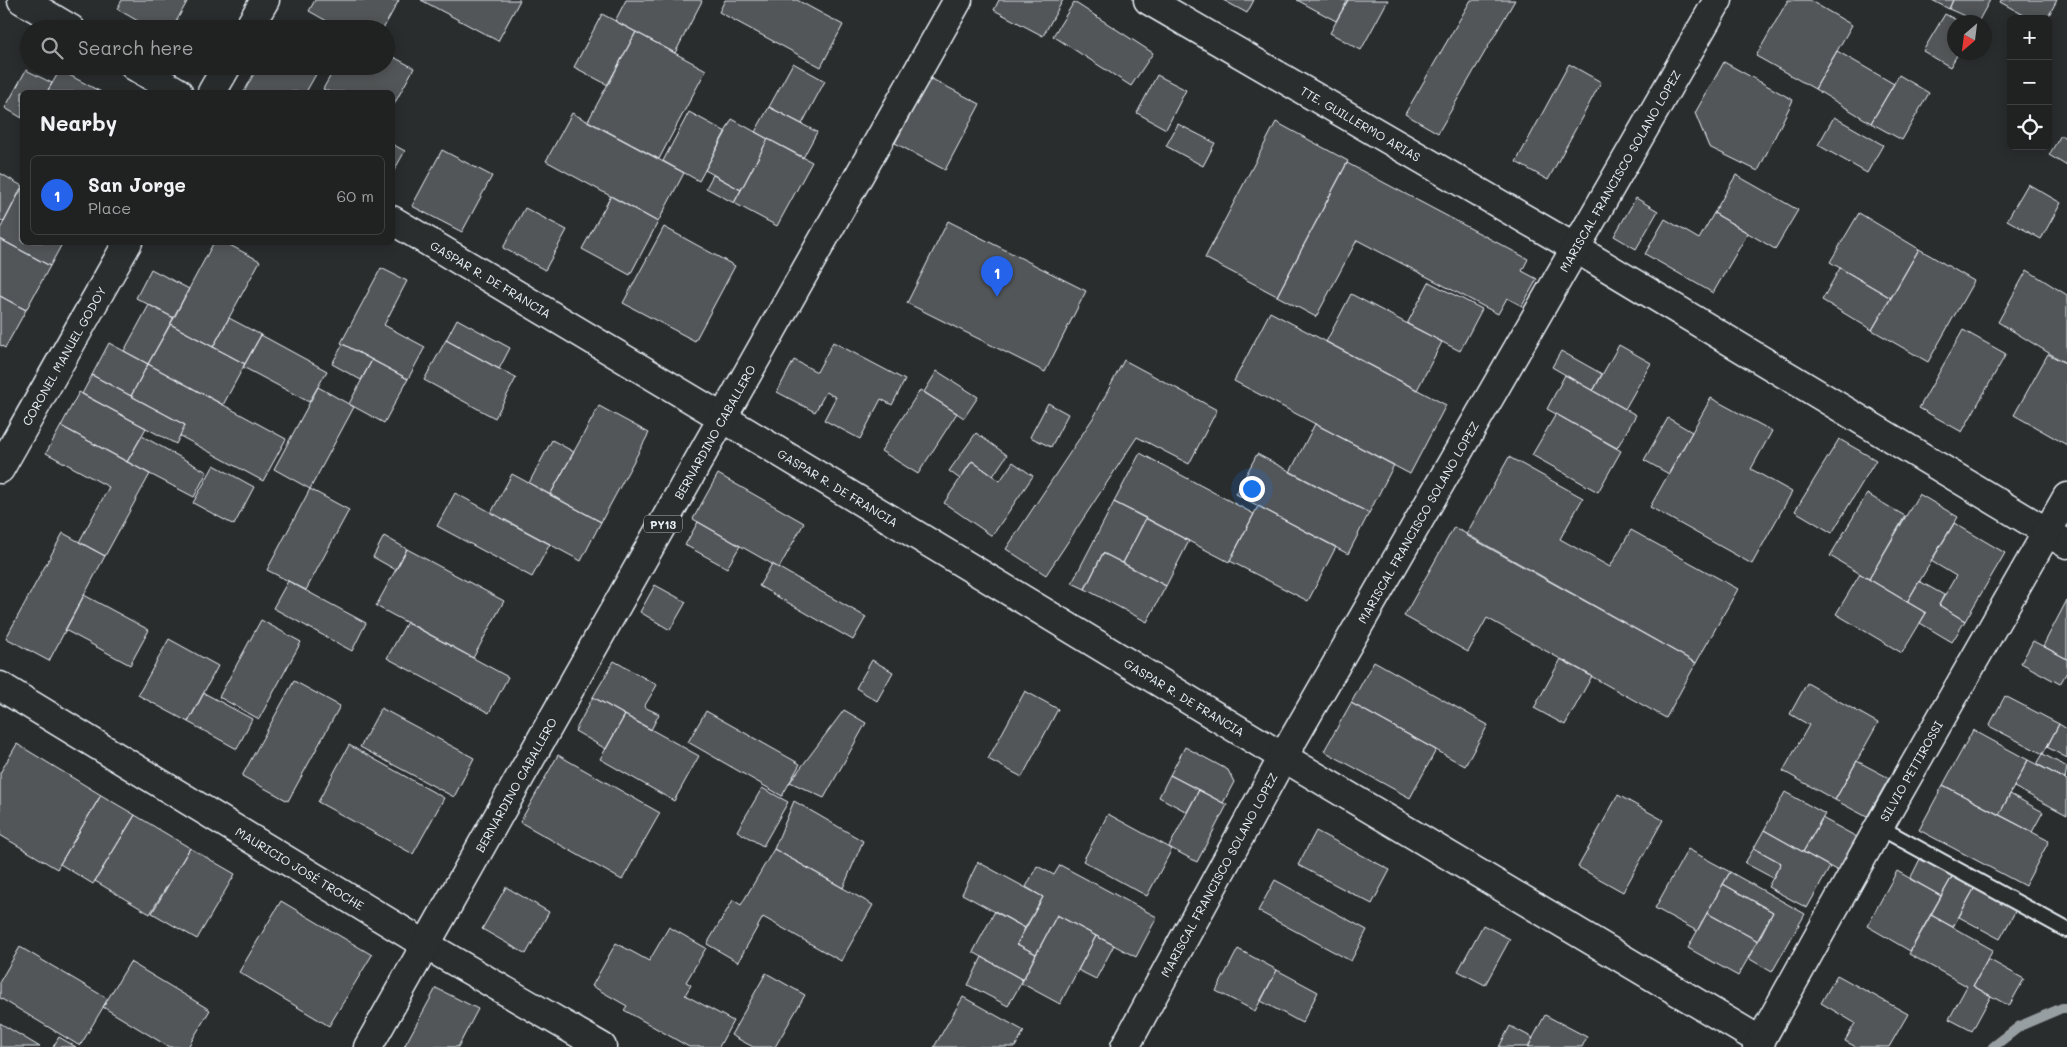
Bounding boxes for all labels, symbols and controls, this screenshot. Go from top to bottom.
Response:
north arrow [1947,15,1992,60]
map controls [2007,15,2052,150]
button: + [2007,15,2052,60]
search box [20,20,395,75]
icon: search [38,34,66,62]
text: Search here [78,35,194,60]
button: − [2007,60,2052,105]
street label: MARISCAL FRANCISCO SOLANO LOPEZ [1555,67,1684,275]
street label: TTE. GUILLERMO ARIAS [1298,82,1424,165]
button: locate [2007,105,2052,150]
text: Nearby [40,109,117,136]
text: San Jorge [88,172,186,197]
text: 1 [53,185,61,206]
text: 60 m [337,185,374,206]
text: Place [88,197,131,218]
street label: GASPAR R. DE FRANCIA [427,237,554,321]
pin: 1 [981,256,1013,297]
street label: CORONEL MANUEL GODOY [18,283,109,428]
street label: BERNARDINO CABALLERO [670,362,759,502]
street label: MARISCAL FRANCISCO SOLANO LOPEZ [1354,419,1482,626]
street label: GASPAR R. DE FRANCIA [775,445,901,530]
your location [1239,476,1265,502]
road number: PY13 [644,516,682,532]
street label: GASPAR R. DE FRANCIA [1121,655,1248,740]
street label: BERNARDINO CABALLERO [471,715,560,855]
street label: SILVIO PETTIROSSI [1876,718,1946,824]
street label: MARISCAL FRANCISCO SOLANO LOPEZ [1157,770,1281,980]
street label: MAURICIO JOSÉ TROCHE [233,823,367,914]

